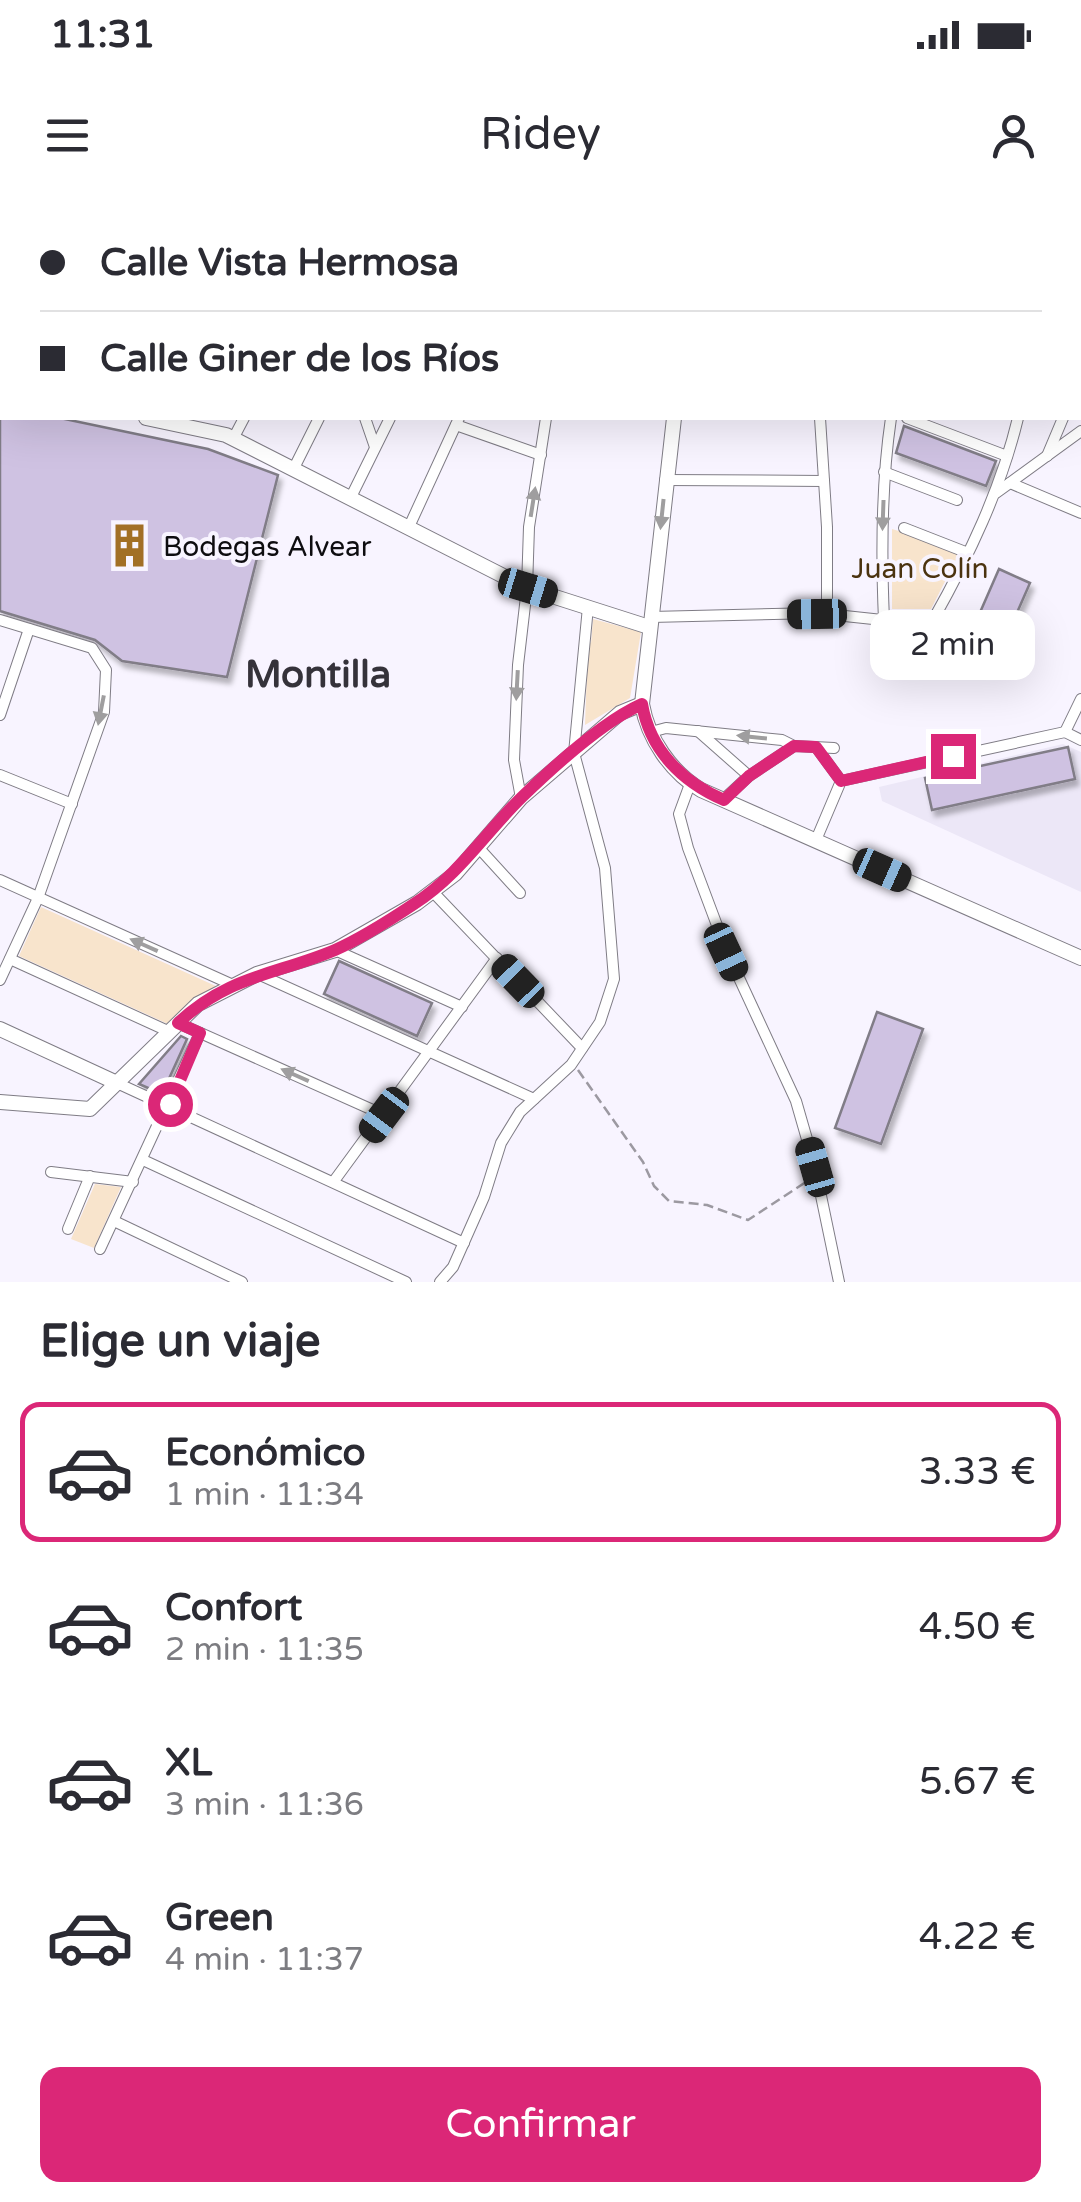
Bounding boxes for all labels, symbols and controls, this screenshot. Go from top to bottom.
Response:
text: 11:31 [50,12,155,58]
icon: menu [40,108,95,163]
text: Ridey [480,108,601,162]
icon: person [986,108,1041,163]
text: Calle Vista Hermosa [100,240,459,286]
text: Calle Giner de los Ríos [100,336,499,382]
one-way arrow [526,486,542,518]
one-way arrow [654,499,670,531]
one-way arrow [874,499,890,531]
building icon: Bodegas Alvear [106,522,154,570]
place label: Bodegas Alvear [163,530,372,564]
park label: Juan Colín [851,552,989,586]
car [495,565,561,611]
car [787,598,847,630]
callout: 2 min [870,611,1036,681]
text: 2 min [910,626,995,664]
district label: Montilla [245,652,391,698]
one-way arrow [509,669,525,701]
one-way arrow [93,695,109,726]
one-way arrow [735,728,767,744]
route end [931,734,976,779]
car [848,844,916,896]
car [700,918,752,986]
one-way arrow [129,937,159,953]
car [486,949,550,1013]
one-way arrow [280,1067,310,1083]
route start [148,1082,193,1127]
car [354,1082,414,1148]
car [792,1134,838,1200]
text: Elige un viaje [40,1315,320,1369]
icon: car [45,1427,135,1517]
text: Económico [165,1430,366,1476]
text: 3.33 € [919,1449,1036,1495]
text: 1 min · 11:34 [165,1476,364,1514]
icon: car [45,1582,135,1672]
text: Confort [165,1585,302,1631]
text: 4.50 € [919,1604,1036,1650]
text: 2 min · 11:35 [165,1631,364,1669]
icon: car [45,1737,135,1827]
text: XL [165,1740,212,1786]
text: 5.67 € [919,1759,1036,1805]
text: 3 min · 11:36 [165,1786,364,1824]
icon: car [45,1892,135,1982]
text: Green [165,1895,274,1941]
text: 4.22 € [919,1914,1036,1960]
text: 4 min · 11:37 [165,1941,364,1979]
button: Confirmar [40,2067,1041,2182]

